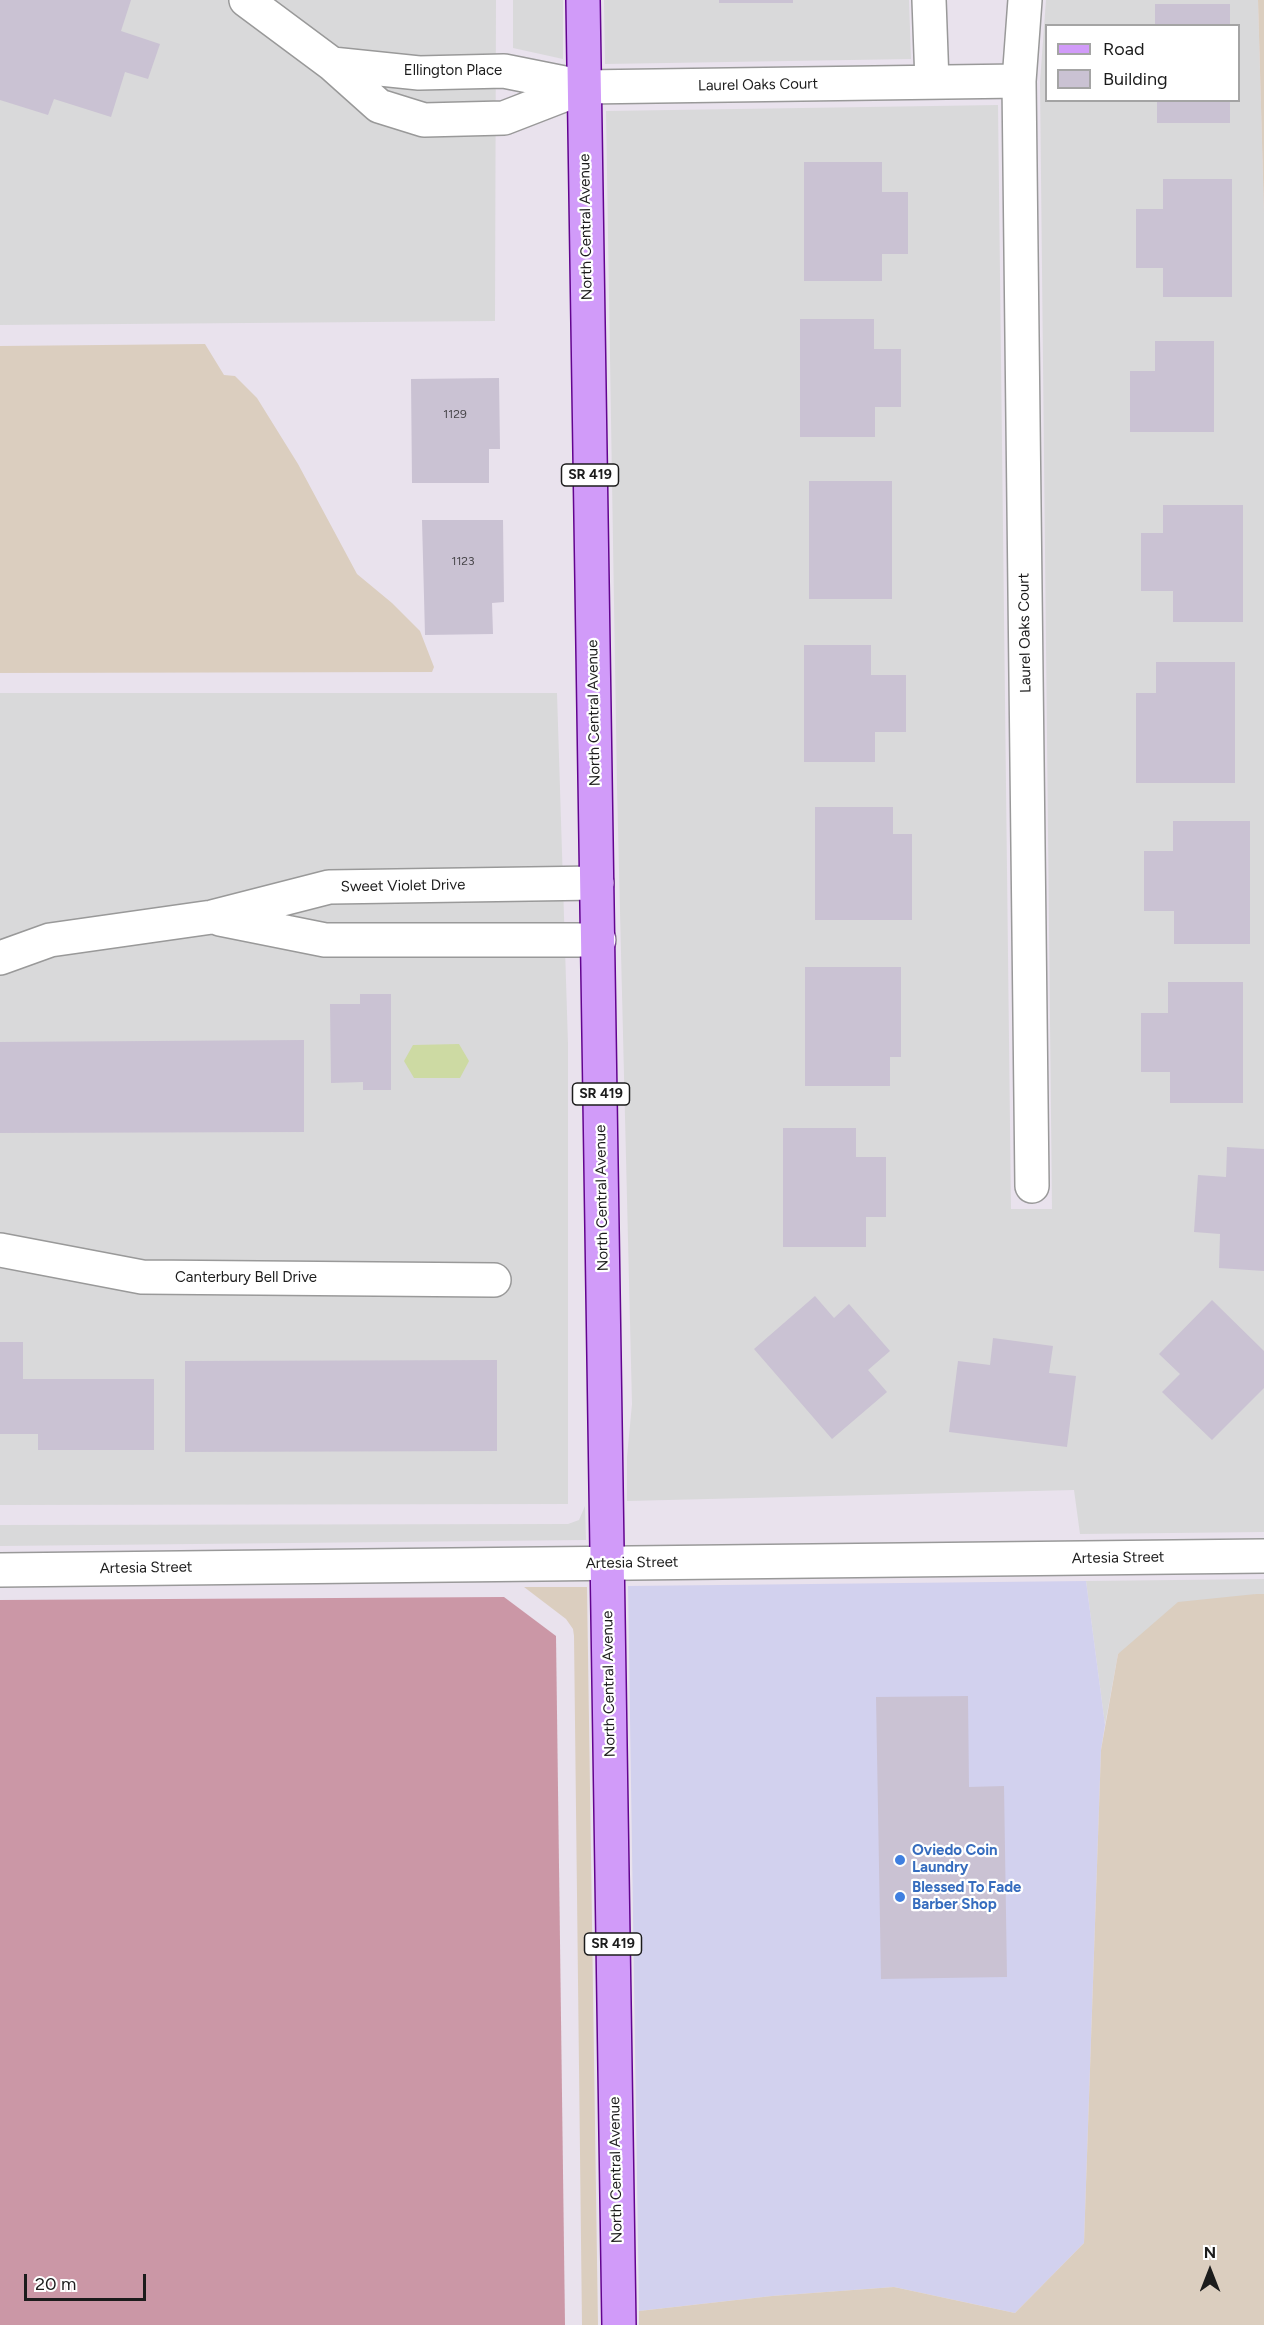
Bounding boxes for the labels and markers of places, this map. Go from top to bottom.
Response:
place label: Oviedo Coin Laundry [912,1842,998,1877]
marker: Oviedo Coin Laundry [893,1853,907,1867]
place label: Blessed To Fade Barber Shop [912,1879,1021,1914]
marker: Blessed To Fade Barber Shop [893,1890,907,1904]

